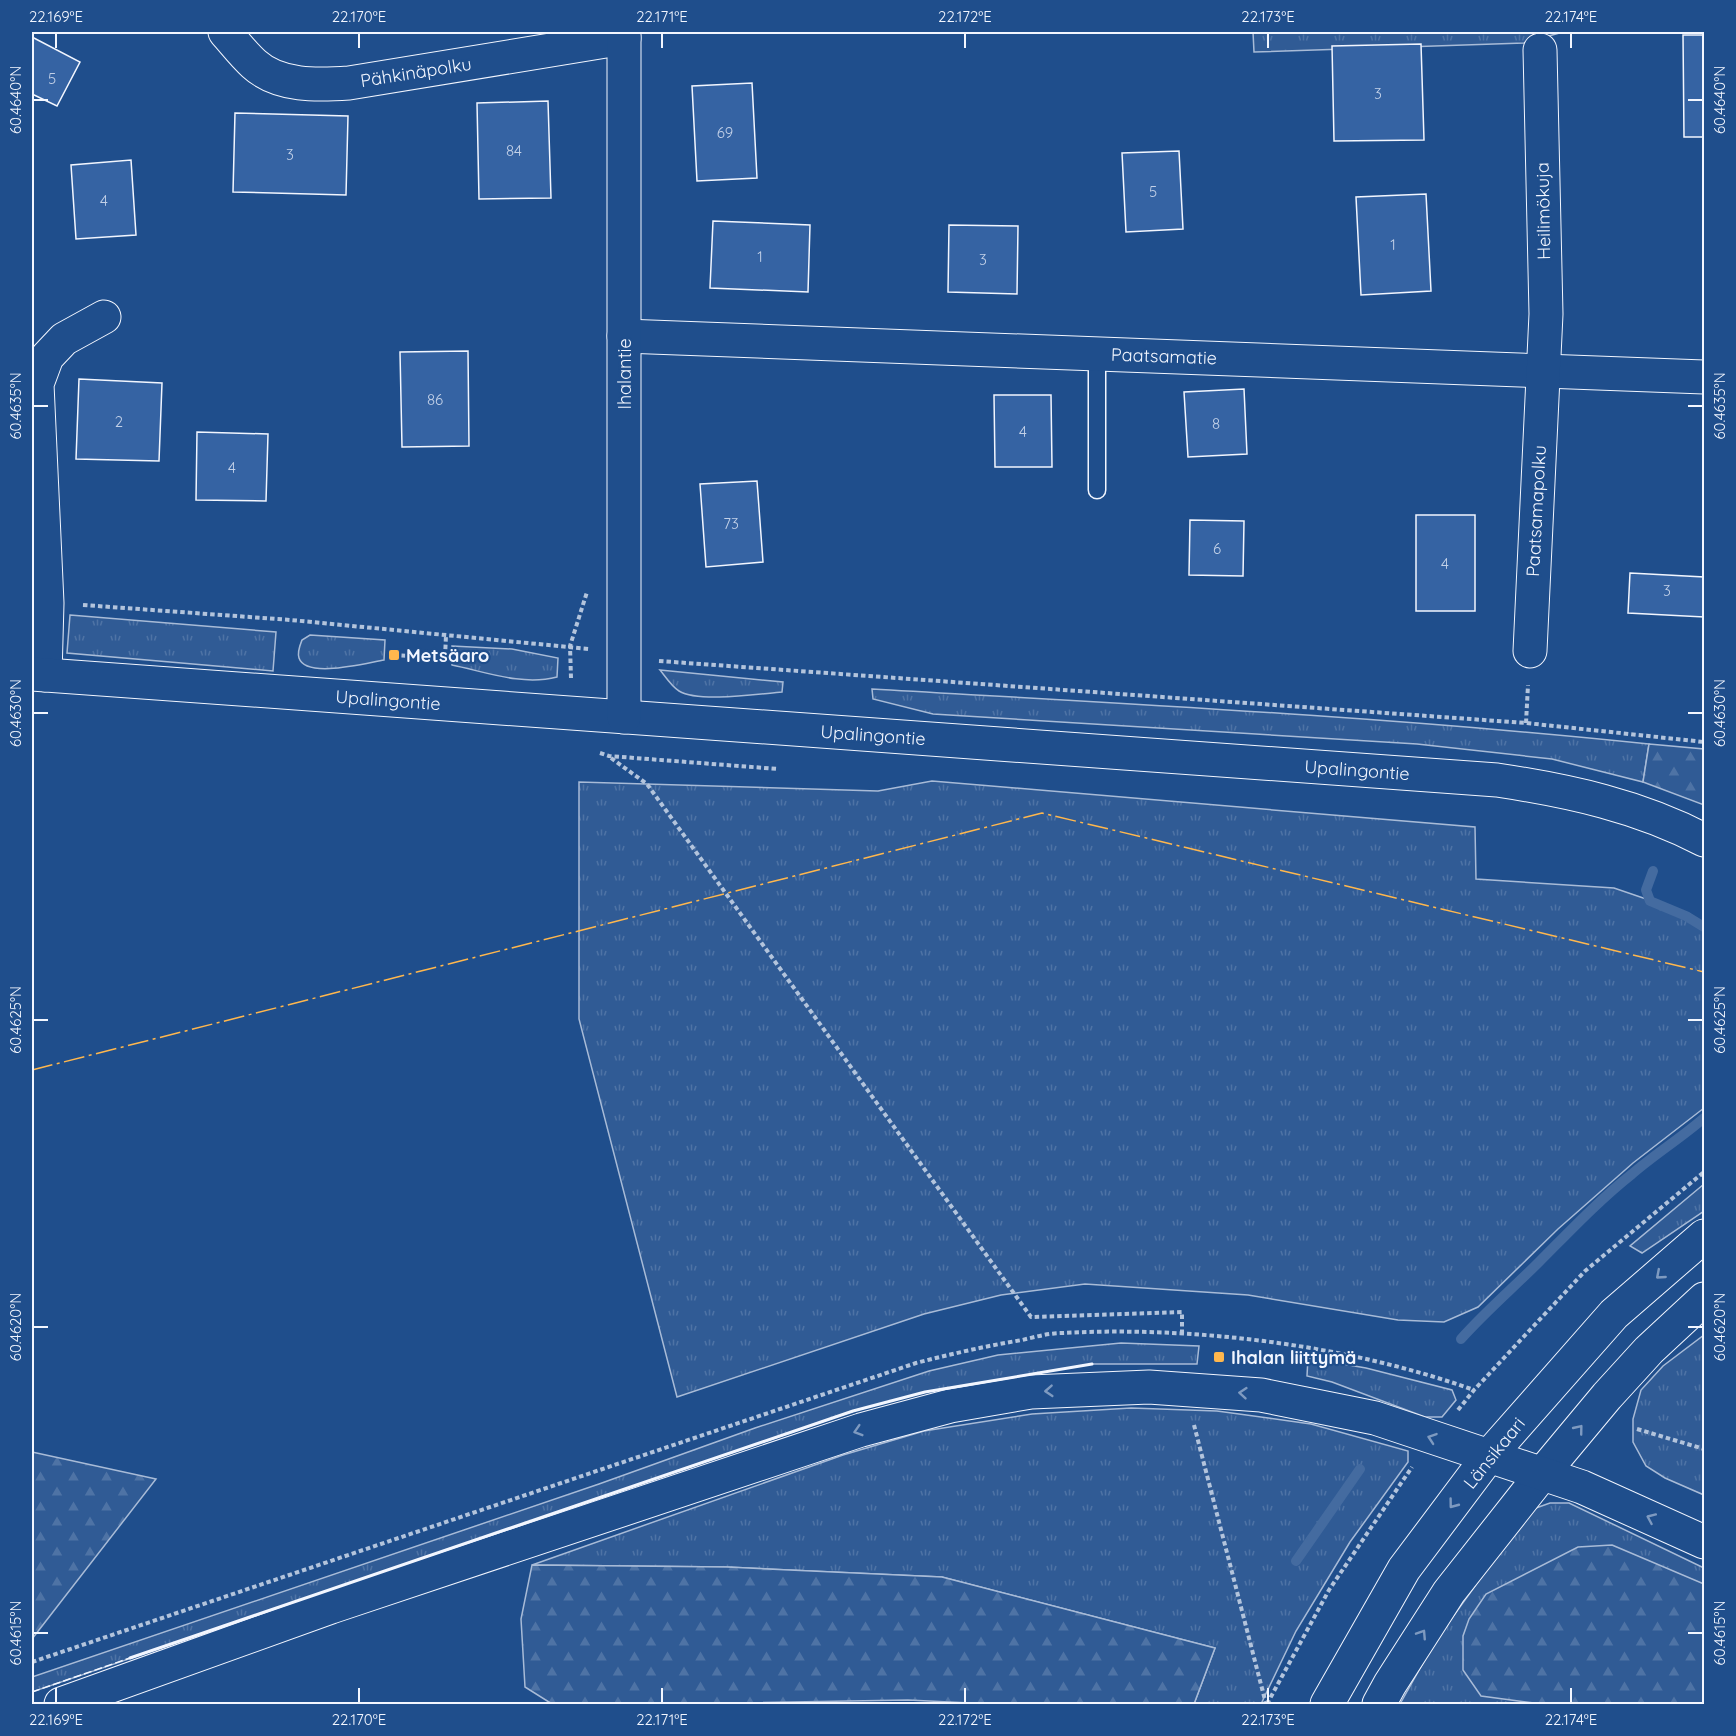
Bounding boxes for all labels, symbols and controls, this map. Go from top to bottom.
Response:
text: 22.169°E [29,7,83,26]
text: 22.170°E [332,7,386,26]
text: 22.171°E [636,7,688,26]
text: 22.172°E [938,7,992,26]
text: 22.173°E [1241,7,1295,26]
text: 22.174°E [1545,7,1597,26]
street label: Pähkinäpolku [359,52,473,92]
text: 60.4640°N [6,66,25,134]
text: 60.4640°N [1710,66,1729,134]
house number: 5 [48,69,56,88]
house number: 3 [1374,84,1382,103]
house number: 69 [717,123,733,142]
house number: 84 [506,141,522,160]
house number: 3 [286,145,294,164]
street label: Heilimökuja [1531,162,1555,260]
house number: 5 [1149,182,1157,201]
house number: 4 [100,191,108,210]
house number: 1 [1390,235,1396,254]
house number: 1 [757,247,763,266]
house number: 3 [979,250,987,269]
street label: Ihalantie [613,338,636,410]
street label: Paatsamatie [1111,343,1217,369]
text: 60.4635°N [6,372,25,440]
text: 60.4635°N [1710,372,1729,440]
house number: 86 [427,390,443,409]
house number: 2 [115,412,123,431]
house number: 8 [1212,414,1220,433]
house number: 4 [1019,422,1027,441]
street label: Paatsamapolku [1521,445,1551,577]
house number: 4 [228,458,236,477]
house number: 73 [723,514,739,533]
house number: 6 [1213,539,1221,558]
house number: 4 [1441,554,1449,573]
house number: 3 [1663,581,1671,600]
place label: Metsäaro [406,644,489,667]
marker: Metsäaro [387,648,401,662]
text: 60.4630°N [6,679,25,747]
text: 60.4630°N [1710,679,1729,747]
street label: Upalingontie [335,685,441,715]
street label: Upalingontie [820,720,926,750]
street label: Upalingontie [1304,755,1410,785]
text: 60.4625°N [6,986,25,1054]
text: 60.4625°N [1710,986,1729,1054]
one-way arrow [1656,1267,1667,1278]
text: 60.4620°N [6,1293,25,1361]
text: 60.4620°N [1710,1293,1729,1361]
place label: Ihalan liittymä [1231,1346,1356,1369]
marker: Ihalan liittymä [1212,1350,1226,1364]
one-way arrow [1044,1384,1053,1397]
one-way arrow [1239,1387,1248,1400]
street label: Länsikaari [1458,1413,1530,1493]
one-way arrow [853,1424,864,1436]
one-way arrow [1572,1425,1583,1436]
one-way arrow [1427,1433,1438,1446]
one-way arrow [1449,1497,1460,1508]
one-way arrow [1646,1513,1657,1525]
text: 60.4615°N [6,1601,25,1665]
text: 60.4615°N [1710,1601,1729,1665]
one-way arrow [1414,1630,1425,1641]
text: 22.169°E [29,1710,83,1729]
text: 22.170°E [332,1710,386,1729]
text: 22.171°E [636,1710,688,1729]
text: 22.172°E [938,1710,992,1729]
text: 22.173°E [1241,1710,1295,1729]
text: 22.174°E [1545,1710,1597,1729]

